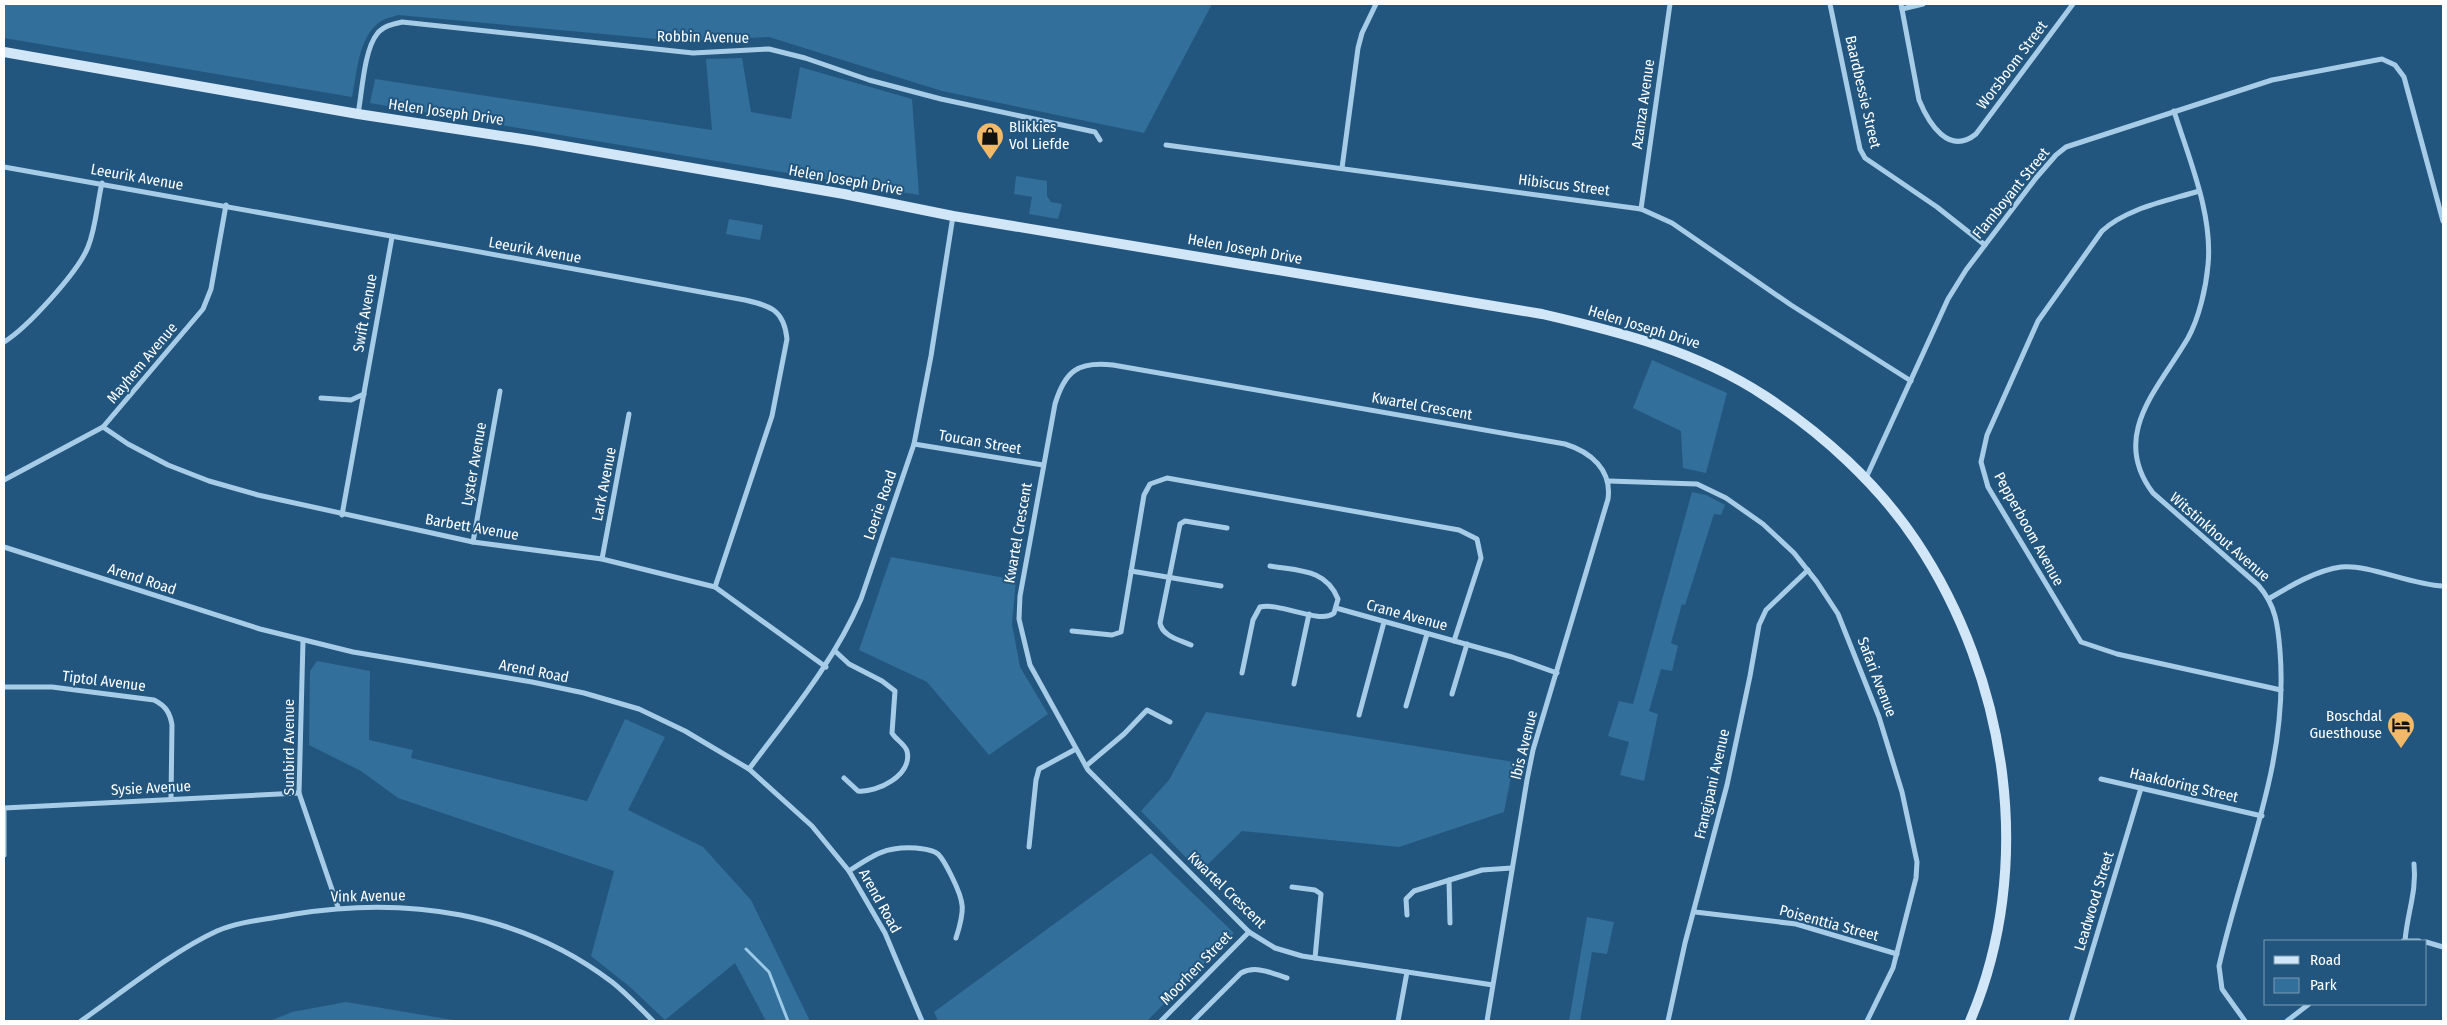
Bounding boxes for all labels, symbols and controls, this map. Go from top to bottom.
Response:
street label: Worsboom Street [1973,17,2051,113]
street label: Robbin Avenue [657,27,749,47]
street label: Baardbessie Street [1841,34,1885,150]
street label: Azanza Avenue [1628,58,1658,150]
street label: Helen Joseph Drive [387,95,505,129]
place label: Blikkies Vol Liefde [1009,118,1069,153]
shop icon: Blikkies Vol Liefde [975,121,1005,160]
street label: Flamboyant Street [1969,144,2053,242]
street label: Leeurik Avenue [89,160,185,194]
street label: Helen Joseph Drive [787,161,905,199]
street label: Hibiscus Street [1517,170,1611,200]
street label: Helen Joseph Drive [1186,230,1304,268]
street label: Leeurik Avenue [487,233,583,267]
street label: Swift Avenue [349,272,381,354]
street label: Helen Joseph Drive [1586,301,1702,353]
street label: Mayhem Avenue [103,319,181,407]
street label: Kwartel Crescent [1370,388,1474,424]
street label: Lyster Avenue [458,421,490,507]
street label: Toucan Street [937,426,1023,458]
street label: Lark Avenue [588,446,620,522]
street label: Loerie Road [860,468,900,542]
street label: Pepperboom Avenue [1990,469,2068,589]
street label: Kwartel Crescent [1000,481,1036,585]
street label: Witstinkhout Avenue [2166,489,2274,585]
street label: Barbett Avenue [424,510,520,544]
street label: Arend Road [106,560,178,598]
street label: Crane Avenue [1364,596,1450,634]
street label: Safari Avenue [1854,635,1900,719]
street label: Arend Road [498,655,570,687]
street label: Tiptol Avenue [61,667,147,695]
street label: Sunbird Avenue [280,699,298,795]
place label: Boschdal Guesthouse [2309,707,2382,742]
street label: Ibis Avenue [1507,709,1541,781]
hotel icon: Boschdal Guesthouse [2386,710,2416,749]
street label: Frangipani Avenue [1691,727,1733,841]
street label: Haakdoring Street [2128,764,2240,806]
street label: Sysie Avenue [111,777,191,799]
street label: Kwartel Crescent [1184,848,1270,932]
street label: Leadwood Street [2070,849,2118,953]
street label: Arend Road [855,866,905,936]
street label: Vink Avenue [330,886,406,906]
street label: Poisenttia Street [1777,901,1881,945]
street label: Moorhen Street [1156,927,1236,1009]
legend [2264,940,2427,1005]
text: Road [2310,951,2341,969]
text: Park [2310,976,2337,994]

